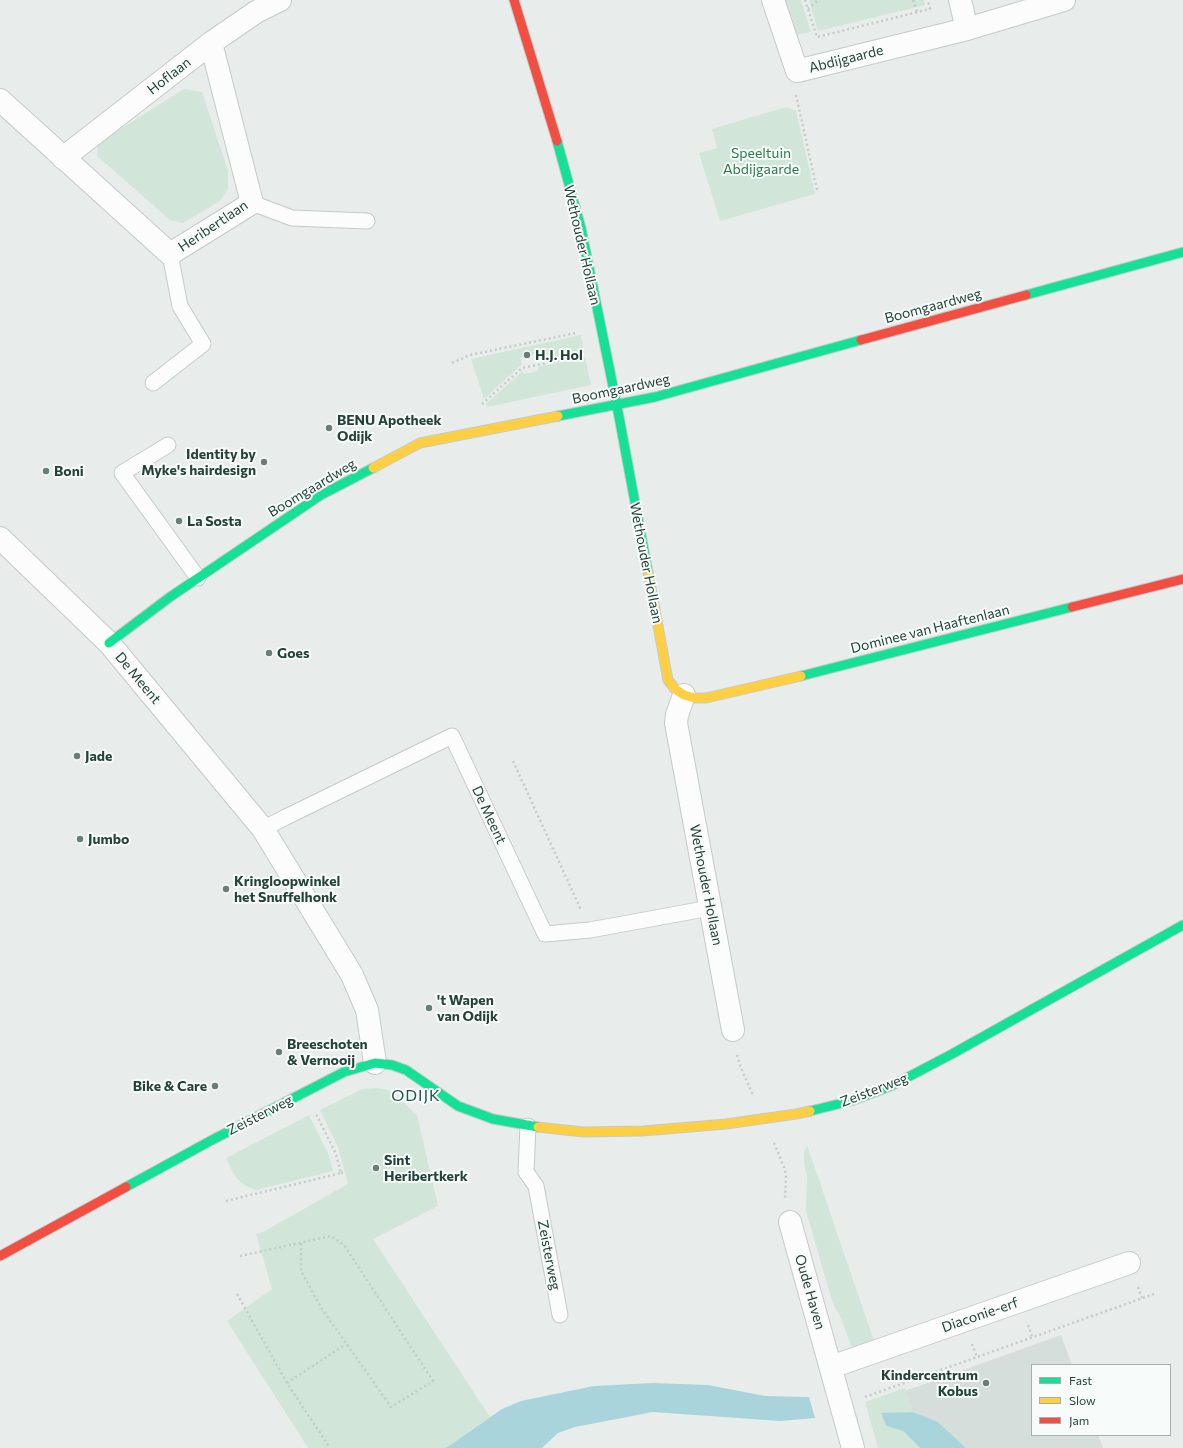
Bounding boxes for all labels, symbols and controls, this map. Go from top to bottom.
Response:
street label: Abdijgaarde [807,42,885,76]
street label: Hoflaan [144,54,194,98]
park label: Speeltuin Abdijgaarde [723,145,799,178]
street label: Wethouder Hollaan [560,183,604,307]
street label: Heribertlaan [175,197,251,255]
street label: Boomgaardweg [883,285,983,327]
place label: H.J. Hol [535,347,583,363]
marker: H.J. Hol [522,350,532,360]
street label: Boomgaardweg [571,370,671,408]
place label: BENU Apotheek Odijk [337,412,441,444]
marker: BENU Apotheek Odijk [324,423,334,433]
place label: Identity by Myke's hairdesign [141,446,256,478]
street label: Boomgaardweg [265,455,359,521]
marker: Identity by Myke's hairdesign [259,457,269,467]
place label: Boni [54,463,84,479]
marker: Boni [41,466,51,476]
street label: Wethouder Hollaan [626,501,666,625]
place label: La Sosta [187,513,242,529]
marker: La Sosta [174,516,184,526]
street label: Dominee van Haaftenlaan [849,601,1011,657]
place label: Goes [277,645,309,661]
marker: Goes [264,648,274,658]
street label: De Meent [112,649,164,707]
place label: Jade [85,748,112,764]
marker: Jade [72,751,82,761]
street label: De Meent [468,783,510,847]
street label: Wethouder Hollaan [686,823,726,947]
place label: Jumbo [88,831,129,847]
marker: Jumbo [75,834,85,844]
place label: Kringloopwinkel het Snuffelhonk [234,873,340,906]
marker: Kringloopwinkel het Snuffelhonk [221,884,231,894]
place label: 't Wapen van Odijk [437,992,498,1024]
marker: 't Wapen van Odijk [424,1003,434,1013]
place label: Breeschoten & Vernooij [287,1036,368,1068]
marker: Breeschoten & Vernooij [274,1047,284,1057]
street label: Zeisterweg [838,1069,910,1111]
place label: Bike & Care [133,1078,207,1094]
marker: Bike & Care [210,1081,220,1091]
district label: ODIJK [391,1086,441,1106]
street label: Zeisterweg [224,1091,296,1139]
place label: Sint Heribertkerk [384,1152,468,1184]
marker: Sint Heribertkerk [371,1163,381,1173]
street label: Zeisterweg [534,1218,564,1292]
street label: Oude Haven [791,1252,829,1332]
street label: Diaconie-erf [939,1294,1021,1336]
legend [1031,1364,1171,1436]
place label: Kindercentrum Kobus [881,1367,978,1400]
text: Fast [1069,1373,1092,1387]
marker: Kindercentrum Kobus [981,1378,991,1388]
text: Slow [1069,1393,1096,1407]
text: Jam [1069,1413,1089,1427]

